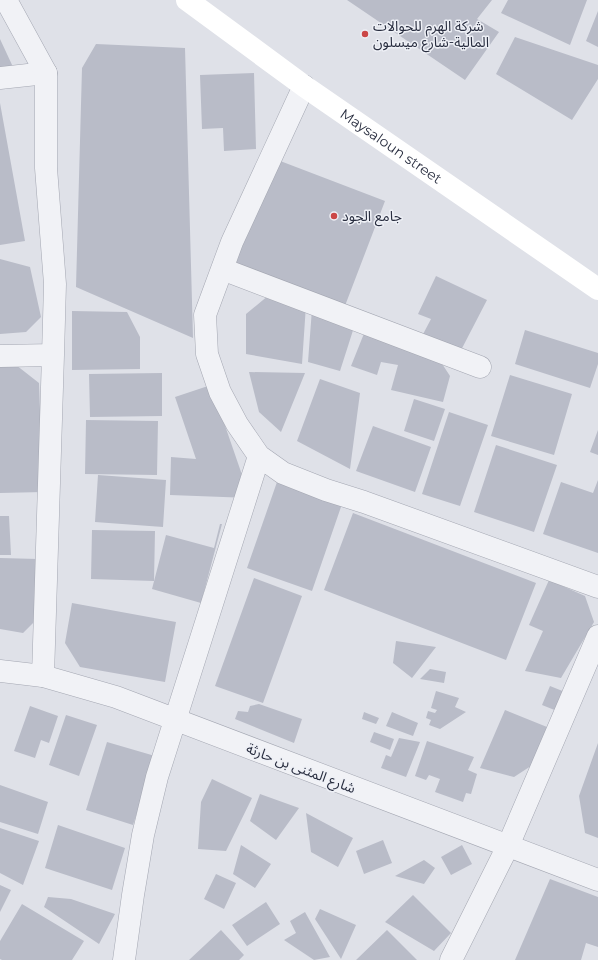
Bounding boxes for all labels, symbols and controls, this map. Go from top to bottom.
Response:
place label: شركة الهرم للحوالات المالية-شارع ميسلون [373,17,489,53]
marker: شركة الهرم للحوالات المالية-شارع ميسلون [360,29,370,39]
street label: Maysaloun street [337,105,446,188]
place label: جامع الجود [342,207,402,227]
marker: جامع الجود [329,211,339,221]
street label: شارع المثنى بن حارثة [243,739,358,799]

